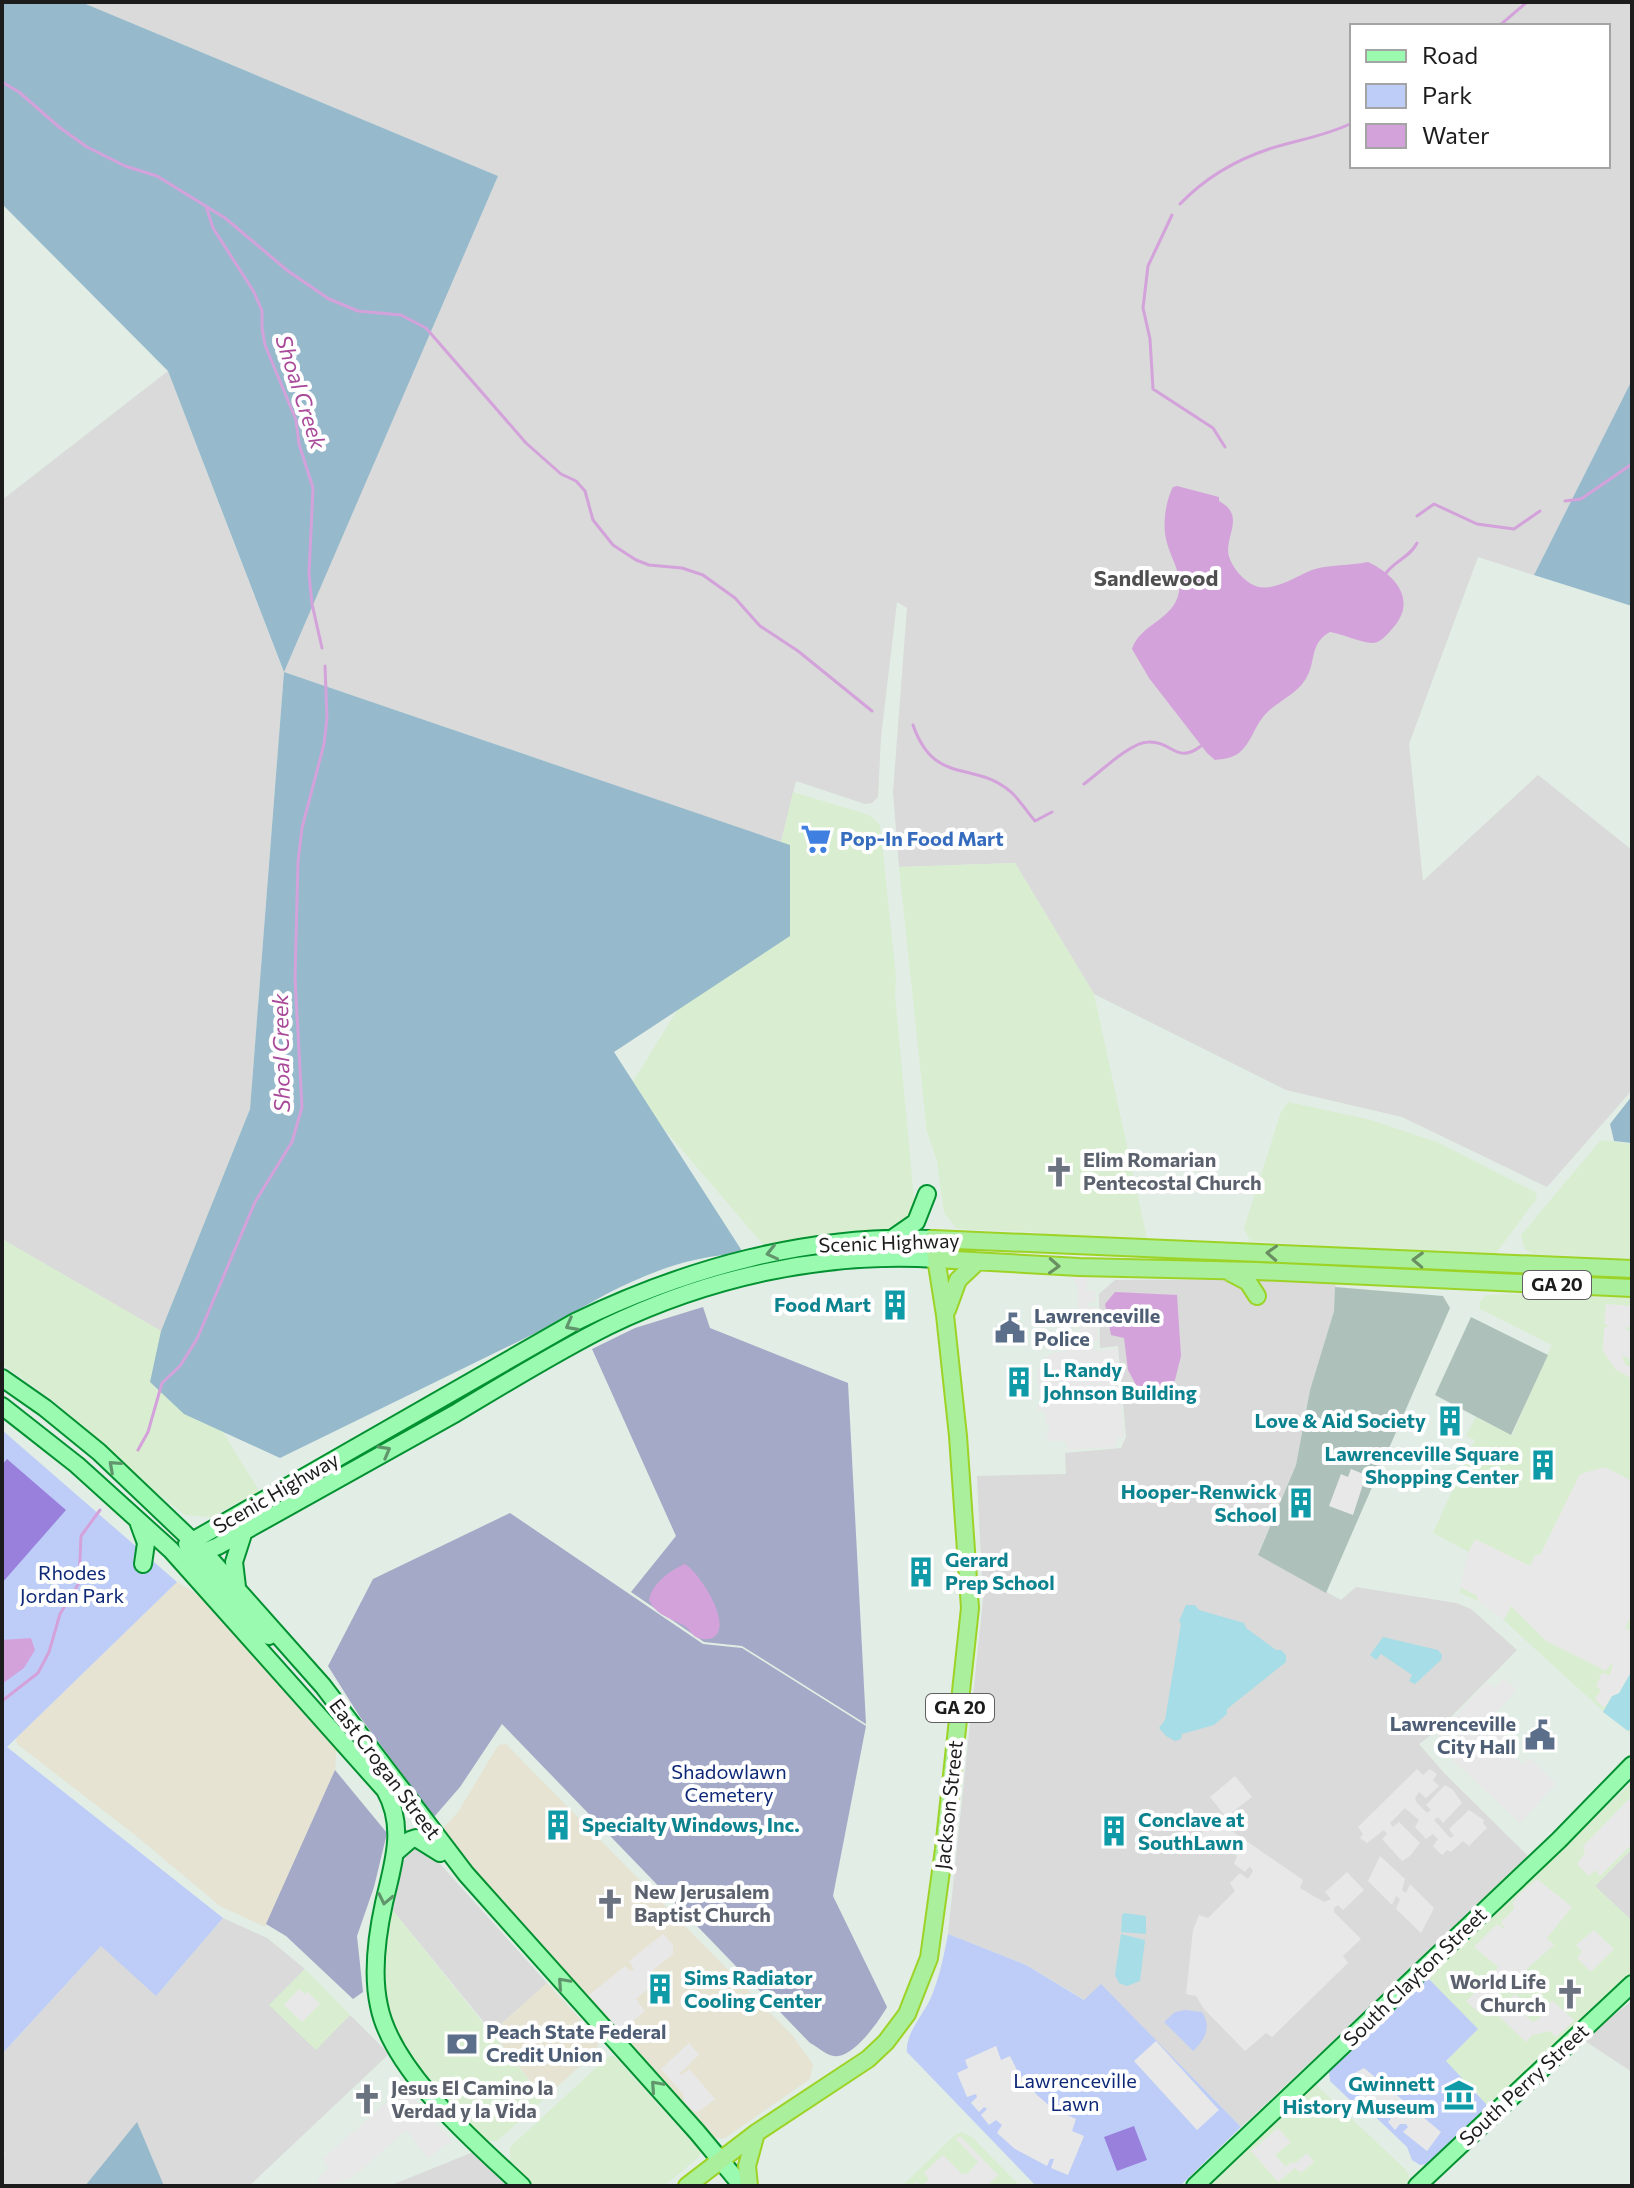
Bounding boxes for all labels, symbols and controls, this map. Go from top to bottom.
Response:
legend [1350,24,1610,168]
text: Road [1422,40,1478,69]
text: Park [1422,80,1472,109]
text: Water [1422,120,1490,149]
water label: Shoal Creek [270,331,333,453]
district label: Sandlewood [1094,564,1218,591]
supermarket icon: Pop-In Food Mart [799,822,833,856]
place label: Pop-In Food Mart [840,826,1004,850]
water label: Shoal Creek [266,992,295,1113]
place label: Elim Romarian Pentecostal Church [1083,1147,1262,1194]
church icon: Elim Romarian Pentecostal Church [1042,1155,1076,1189]
street label: Scenic Highway [818,1228,960,1256]
one-way arrow [766,1244,779,1261]
one-way arrow [1265,1245,1278,1262]
one-way arrow [1411,1251,1424,1268]
one-way arrow [1048,1257,1061,1274]
road number: GA 20 [1523,1271,1591,1299]
building icon: Food Mart [878,1288,912,1322]
place label: Food Mart [774,1292,871,1316]
place label: Lawrenceville Police [1034,1303,1160,1350]
public building icon: Lawrenceville Police [993,1311,1027,1345]
one-way arrow [565,1315,580,1330]
place label: L. Randy Johnson Building [1043,1357,1197,1404]
building icon: L. Randy Johnson Building [1002,1365,1036,1399]
building icon: Love & Aid Society [1433,1404,1467,1438]
place label: Love & Aid Society [1254,1408,1426,1432]
place label: Lawrenceville Square Shopping Center [1325,1441,1519,1488]
one-way arrow [377,1445,391,1461]
street label: Scenic Highway [208,1446,343,1538]
building icon: Lawrenceville Square Shopping Center [1526,1448,1560,1482]
one-way arrow [109,1460,123,1475]
place label: Hooper-Renwick School [1121,1479,1278,1526]
building icon: Hooper-Renwick School [1284,1486,1318,1520]
place label: Gerard Prep School [945,1547,1055,1594]
building icon: Gerard Prep School [904,1555,938,1589]
park label: Rhodes Jordan Park [20,1560,124,1607]
street label: East Crogan Street [325,1693,446,1843]
road number: GA 20 [926,1694,994,1722]
place label: Lawrenceville City Hall [1390,1711,1516,1758]
public building icon: Lawrenceville City Hall [1523,1718,1557,1752]
street label: Jackson Street [929,1739,967,1871]
park label: Shadowlawn Cemetery [671,1759,787,1806]
place label: Conclave at SouthLawn [1138,1807,1244,1854]
building icon: Specialty Windows, Inc. [541,1808,575,1842]
place label: Specialty Windows, Inc. [582,1812,800,1836]
building icon: Conclave at SouthLawn [1097,1814,1131,1848]
place label: New Jerusalem Baptist Church [634,1879,771,1926]
church icon: New Jerusalem Baptist Church [593,1887,627,1921]
one-way arrow [377,1892,394,1905]
street label: South Clayton Street [1338,1902,1491,2051]
place label: Sims Radiator Cooling Center [684,1965,822,2012]
place label: World Life Church [1450,1969,1546,2016]
building icon: Sims Radiator Cooling Center [643,1972,677,2006]
church icon: World Life Church [1553,1977,1587,2011]
one-way arrow [558,1978,573,1992]
street label: South Perry Street [1454,2018,1593,2150]
place label: Peach State Federal Credit Union [486,2019,667,2066]
bank icon: Peach State Federal Credit Union [445,2027,479,2061]
park label: Lawrenceville Lawn [1013,2068,1137,2115]
place label: Gwinnett History Museum [1283,2071,1435,2118]
place label: Jesus El Camino la Verdad y la Vida [391,2075,554,2122]
museum icon: Gwinnett History Museum [1442,2078,1476,2112]
one-way arrow [652,2081,666,2096]
church icon: Jesus El Camino la Verdad y la Vida [350,2082,384,2116]

